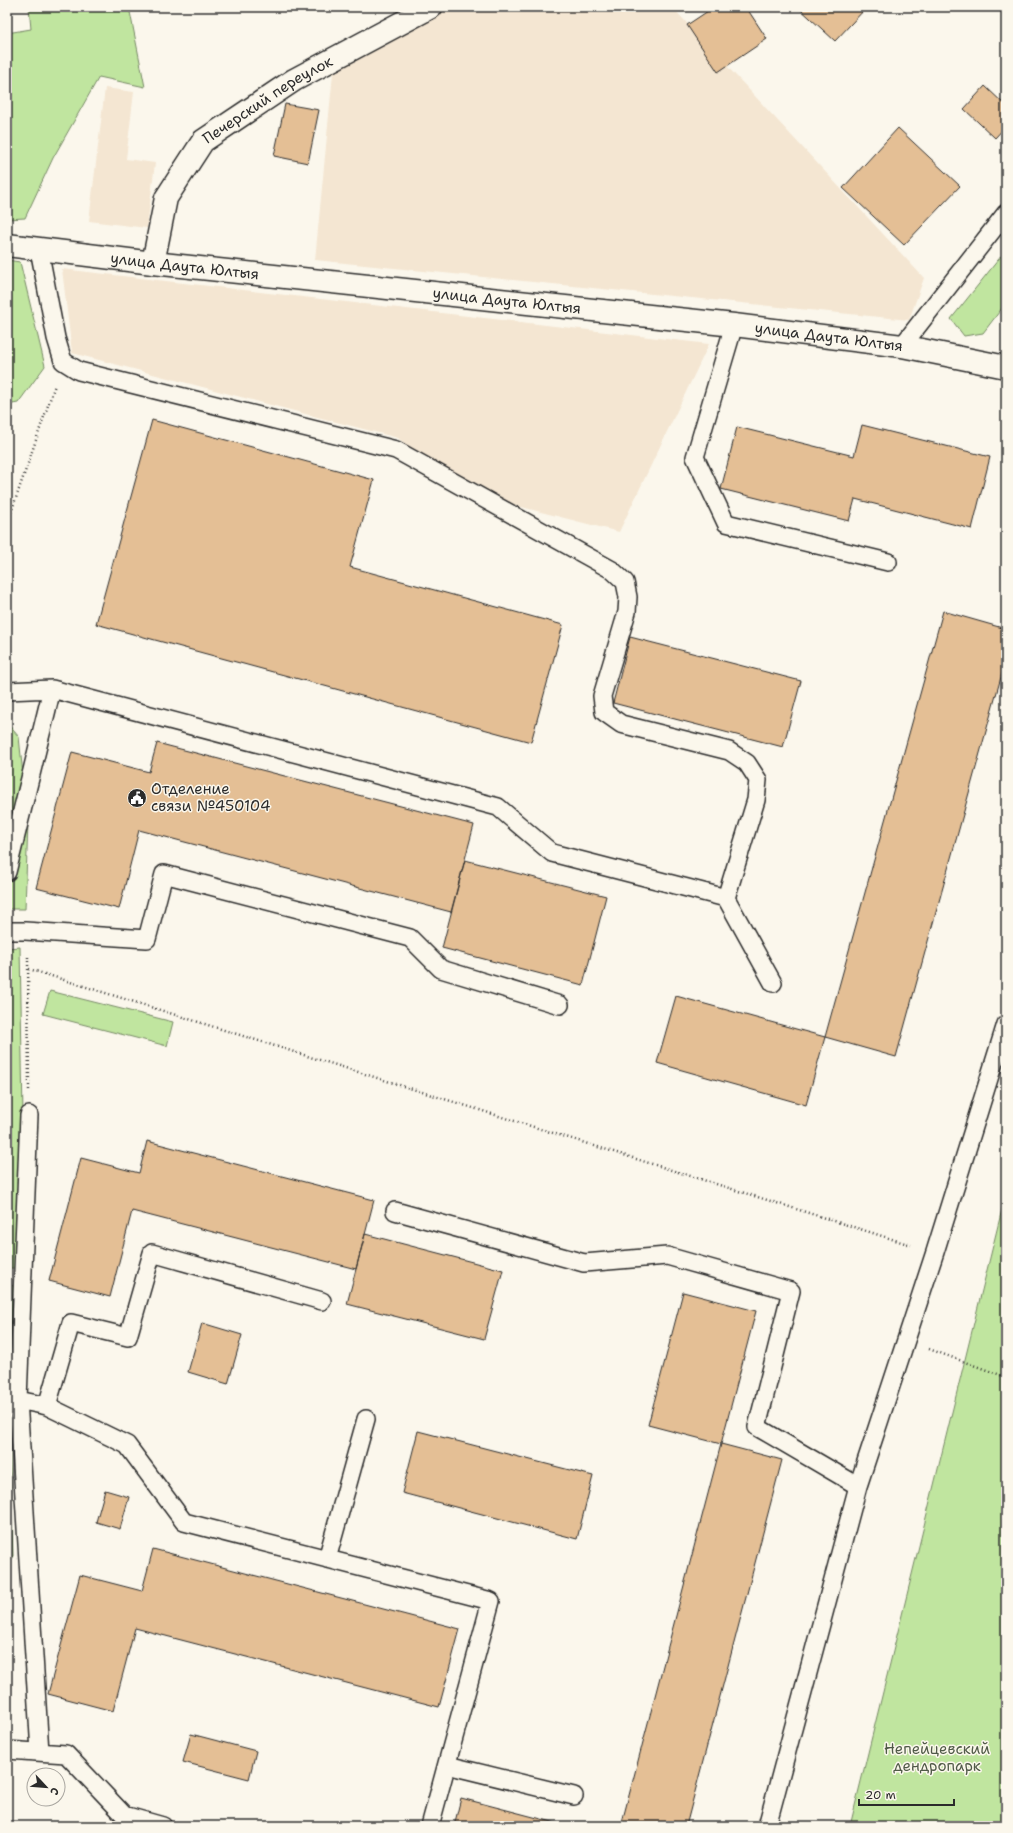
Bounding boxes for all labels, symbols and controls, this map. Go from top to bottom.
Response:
street label: Печерский переулок [199,51,336,148]
street label: улица Даута Юлтыя [109,248,260,284]
street label: улица Даута Юлтыя [432,283,582,319]
street label: улица Даута Юлтыя [754,318,904,356]
place label: Отделение связи №450104 [151,779,270,816]
public building icon: Отделение связи №450104 [126,787,148,809]
park label: Непейцевский дендропарк [884,1739,990,1776]
north arrow [26,1767,66,1807]
scale bar [859,1781,954,1807]
text: С [46,1785,63,1798]
text: 20 m [865,1787,896,1803]

